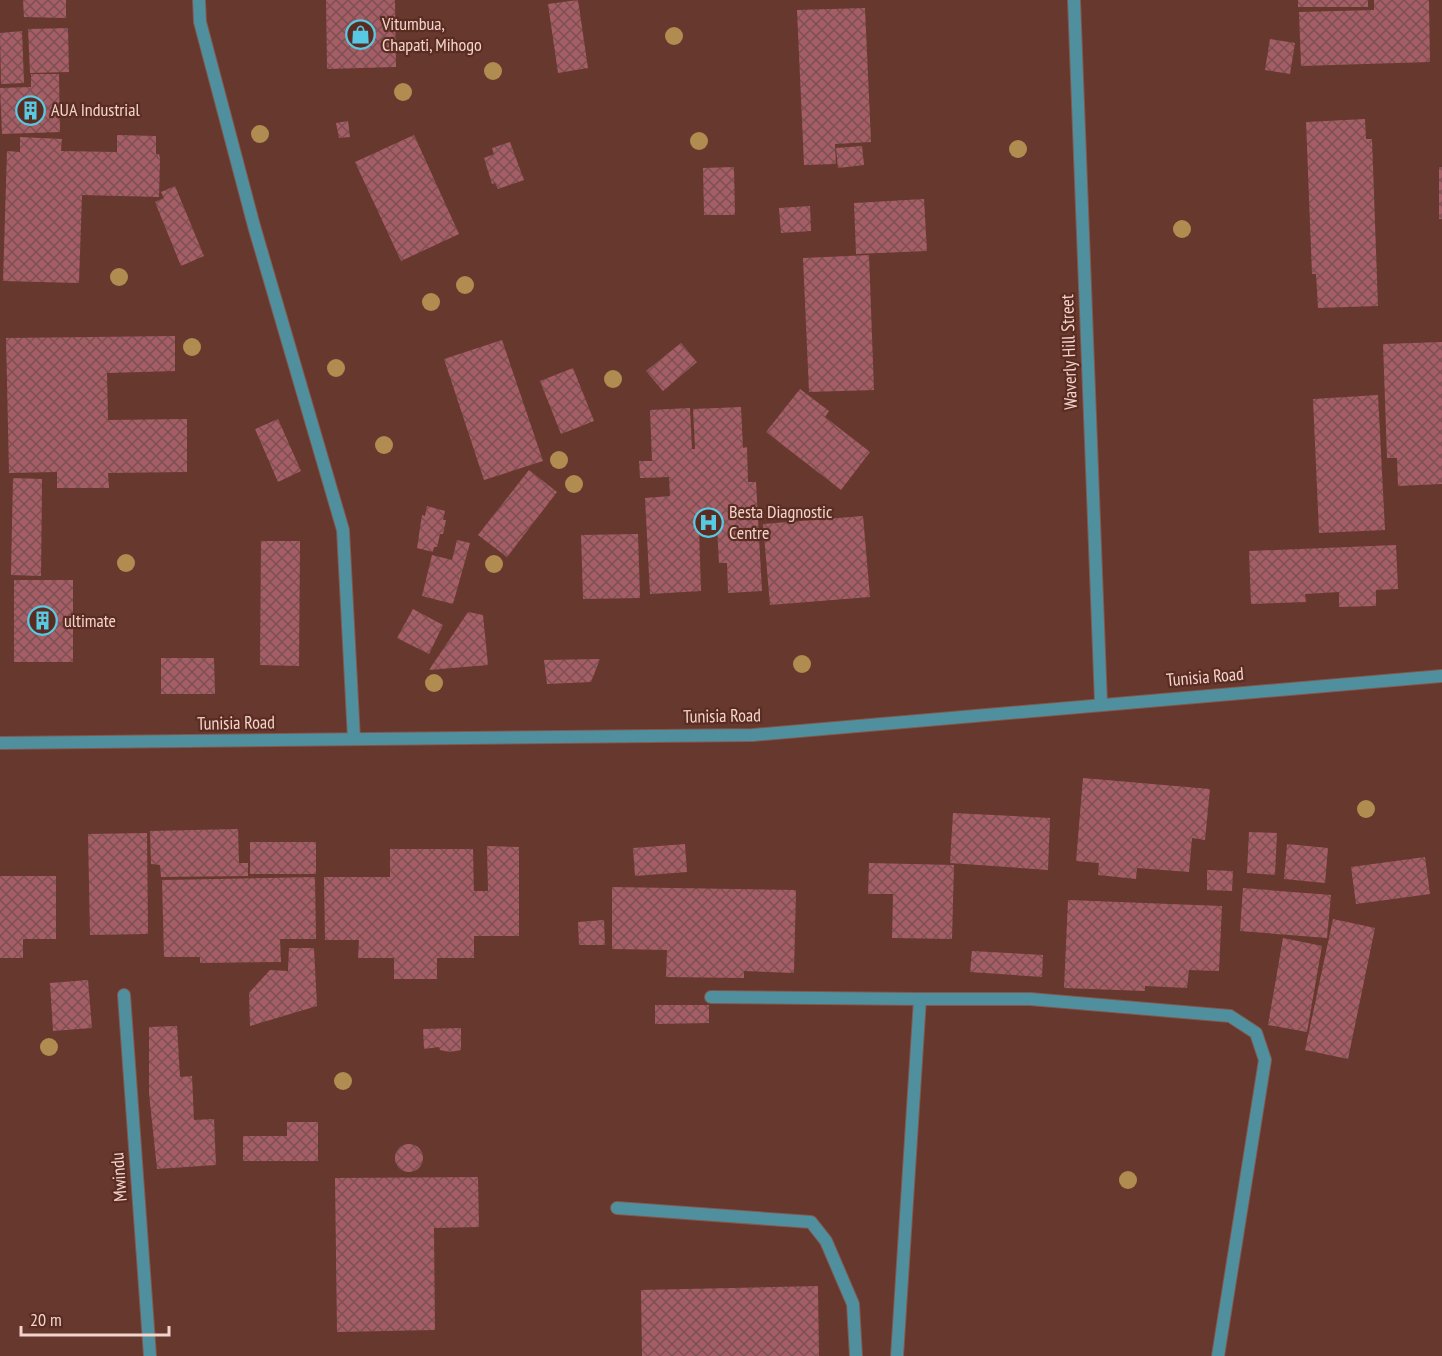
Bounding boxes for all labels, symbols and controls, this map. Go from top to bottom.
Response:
place label: Vitumbua, Chapati, Mihogo [381,12,482,56]
shop icon: Vitumbua, Chapati, Mihogo [345,18,377,50]
building icon: AUA Industrial [14,94,46,126]
place label: AUA Industrial [51,98,140,121]
street label: Waverly Hill Street [1055,294,1082,410]
place label: Besta Diagnostic Centre [729,500,833,544]
hospital icon: Besta Diagnostic Centre [692,506,724,538]
building icon: ultimate [27,605,59,637]
place label: ultimate [64,609,116,632]
street label: Tunisia Road [1165,662,1245,691]
street label: Tunisia Road [683,703,761,728]
street label: Tunisia Road [197,710,275,735]
street label: Mwindu [105,1152,132,1203]
scale bar [21,1299,170,1337]
text: 20 m [30,1308,62,1331]

